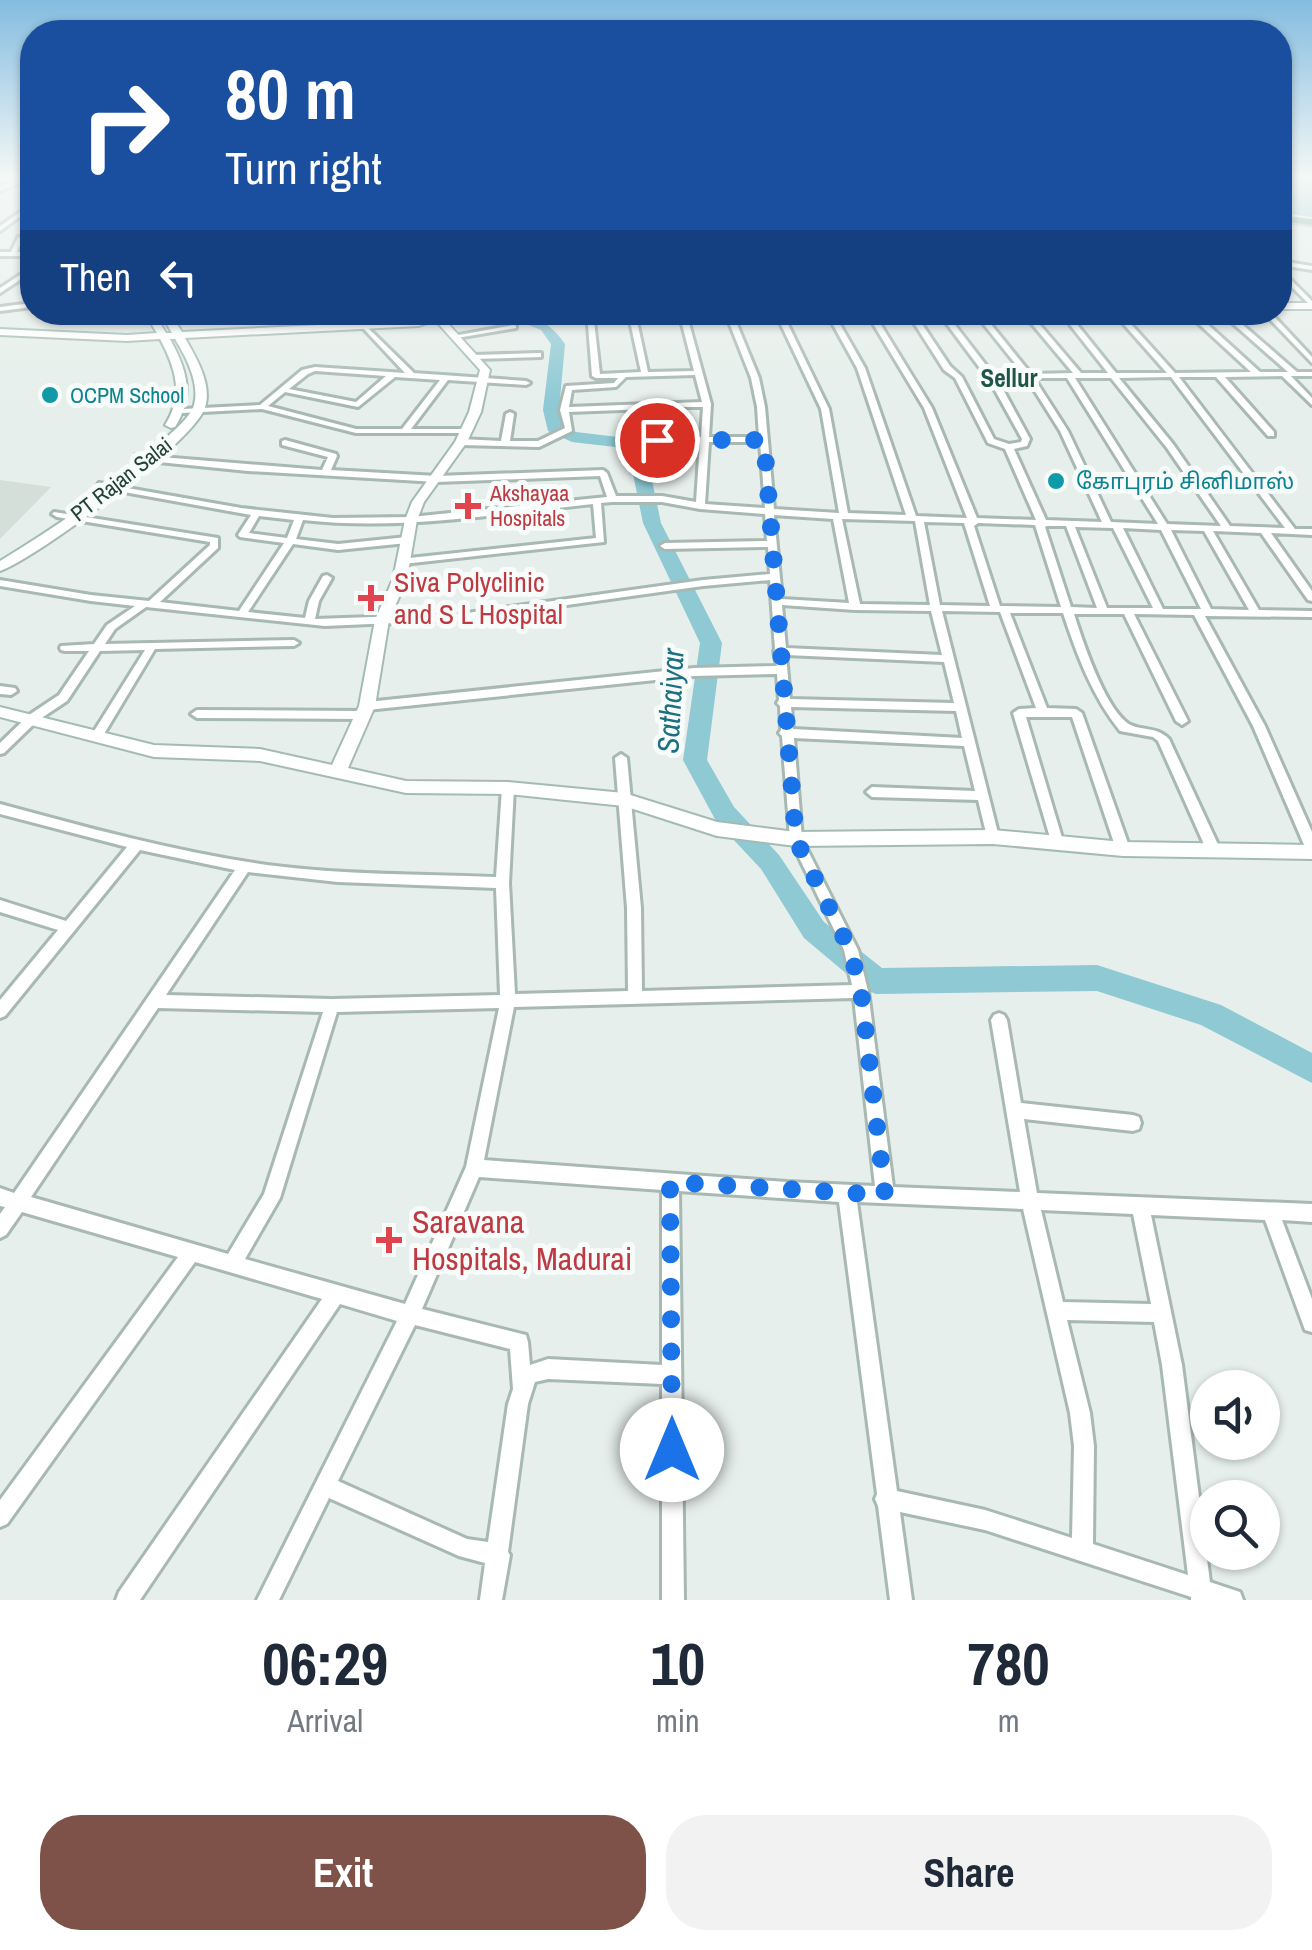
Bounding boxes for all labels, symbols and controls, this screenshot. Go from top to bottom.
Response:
text: 80 m [225,47,356,141]
icon: right [60,60,190,190]
text: Turn right [225,137,382,198]
icon: left [151,250,206,305]
text: Then [60,252,131,303]
district label: Sellur [981,361,1038,395]
place label: OCPM School [70,380,184,410]
marker: OCPM School [39,384,61,406]
pin [615,398,700,483]
icon: arrive [630,413,685,468]
street label: PT Rajan Salai [64,430,178,528]
place label: கோபுரம் சினிமாஸ் [1076,466,1294,496]
marker: கோபுரம் சினிமாஸ் [1045,470,1067,492]
place label: Akshayaa Hospitals [489,478,569,533]
marker: Akshayaa Hospitals [455,493,481,519]
place label: Siva Polyclinic and S L Hospital [394,563,563,633]
marker: Siva Polyclinic and S L Hospital [358,585,384,611]
water label: Sathaiyar [647,647,693,755]
place label: Saravana Hospitals, Madurai [412,1200,632,1280]
marker: Saravana Hospitals, Madurai [376,1227,402,1253]
map controls [1190,1370,1280,1570]
button: sound [1190,1370,1280,1460]
position arrow [620,1398,724,1502]
button: search [1190,1480,1280,1570]
text: 06:29 [262,1623,388,1704]
text: 10 [650,1623,705,1704]
text: 780 [968,1623,1050,1704]
text: Arrival [287,1699,363,1742]
text: min [656,1699,700,1742]
text: m [998,1699,1020,1742]
button: Exit [40,1815,646,1930]
button: Share [666,1815,1272,1930]

